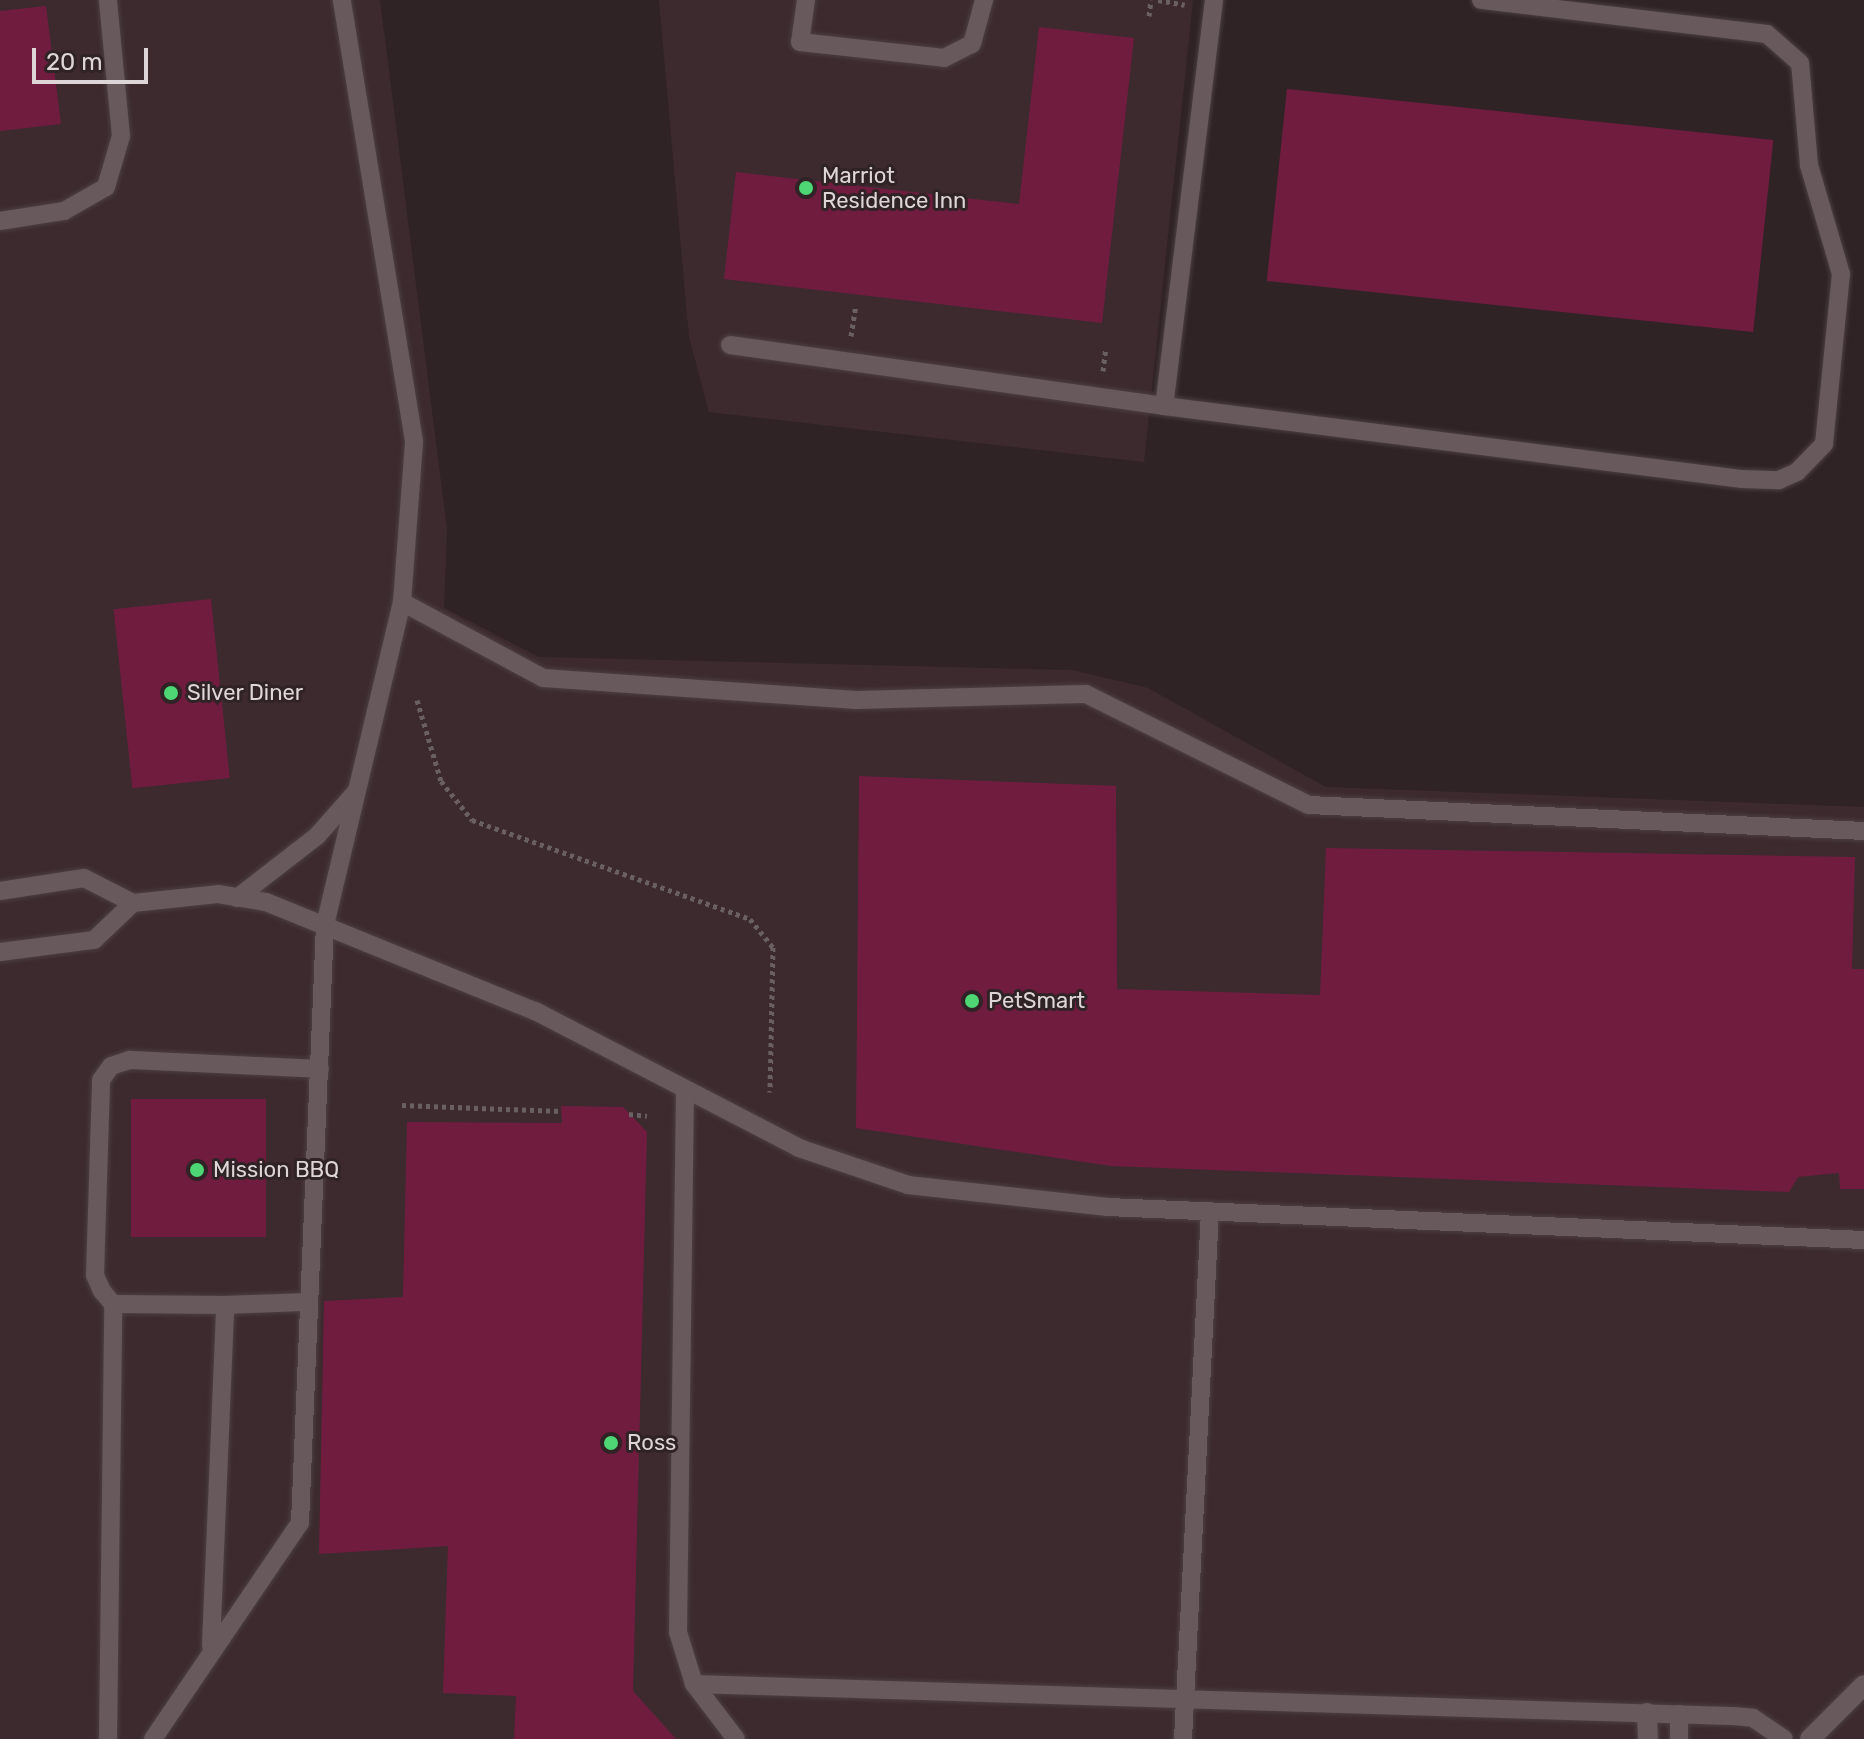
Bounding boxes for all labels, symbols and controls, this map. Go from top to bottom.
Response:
scale bar [36,32,152,82]
text: 20 m [46,48,103,76]
place label: Marriot Residence Inn [822,162,966,214]
marker: Marriot Residence Inn [797,179,815,197]
place label: Silver Diner [187,680,304,706]
marker: Silver Diner [162,684,180,702]
place label: PetSmart [988,988,1085,1014]
marker: PetSmart [963,992,981,1010]
place label: Mission BBQ [213,1157,339,1183]
marker: Mission BBQ [188,1161,206,1179]
place label: Ross [627,1430,676,1456]
marker: Ross [602,1434,620,1452]

